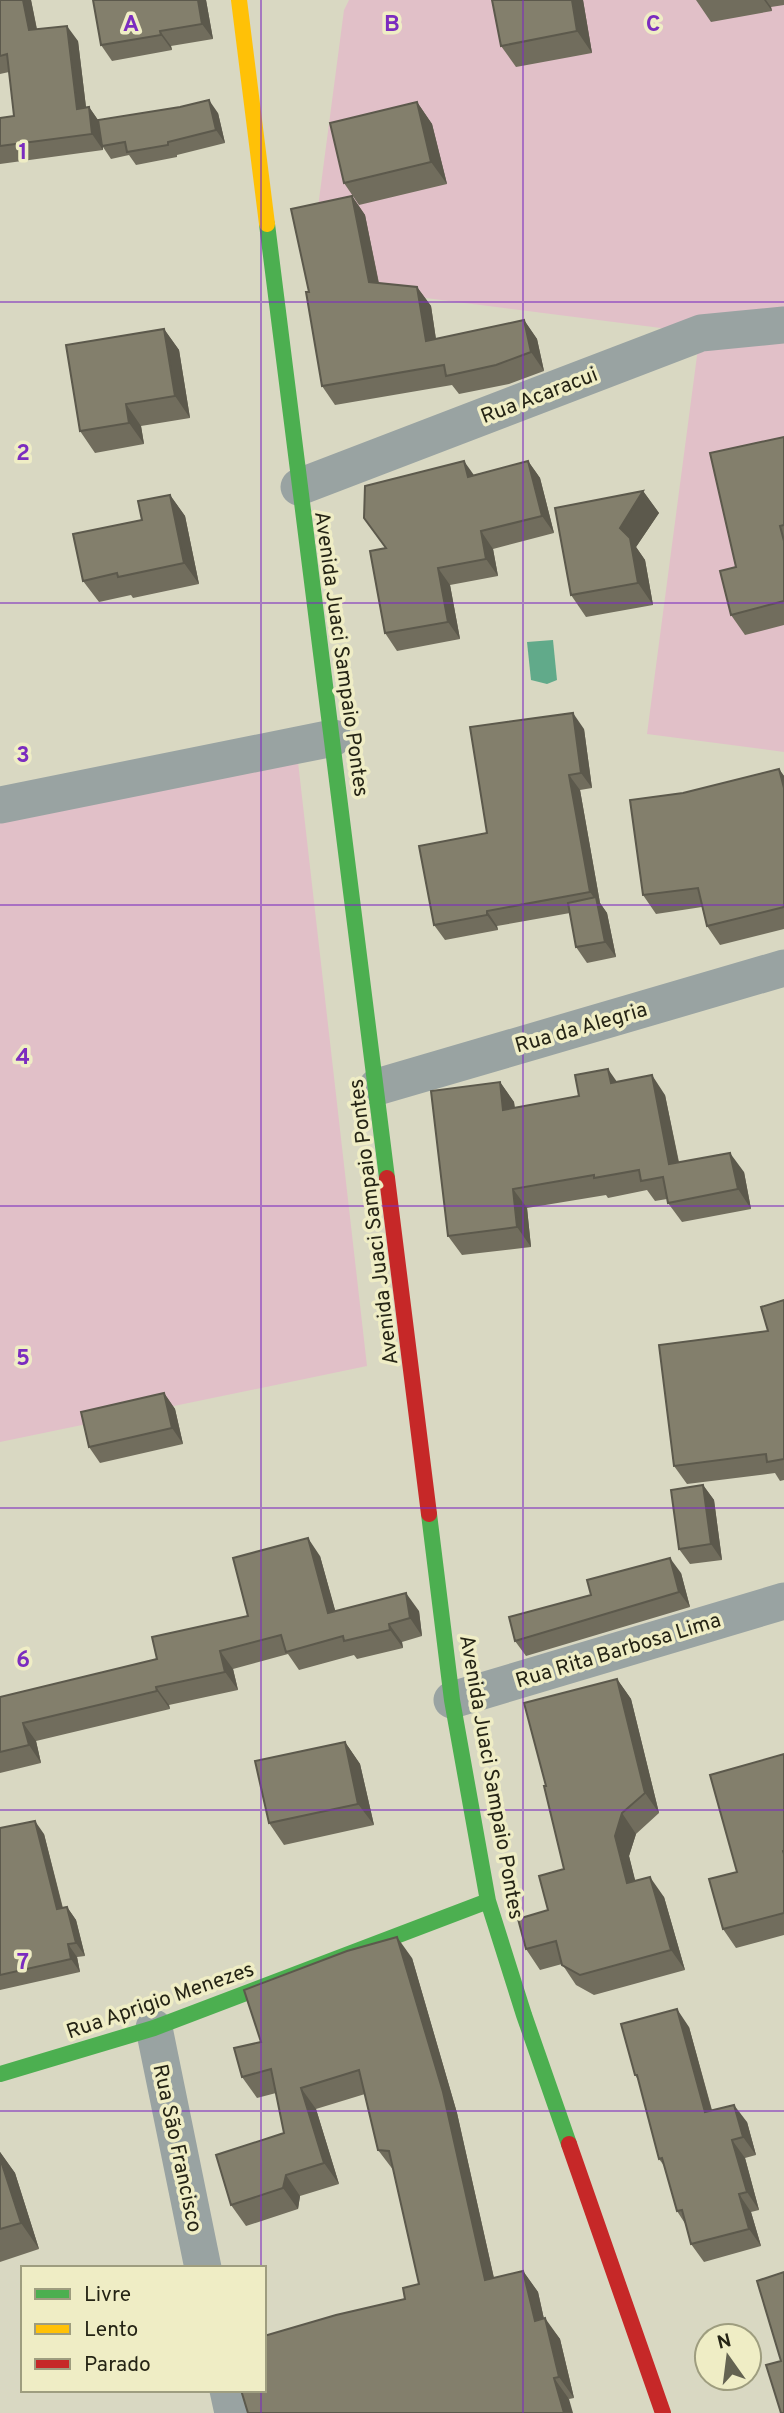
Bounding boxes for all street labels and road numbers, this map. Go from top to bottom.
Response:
street label: Rua Acaracui [477,362,602,431]
street label: Avenida Juaci Sampaio Pontes [307,510,374,799]
street label: Rua da Alegria [512,997,651,1060]
street label: Avenida Juaci Sampaio Pontes [344,1077,405,1366]
street label: Rua Rita Barbosa Lima [513,1607,724,1696]
street label: Avenida Juaci Sampaio Pontes [452,1633,529,1921]
street label: Rua Aprigio Menezes [63,1957,258,2046]
street label: Rua São Francisco [146,2062,208,2235]

